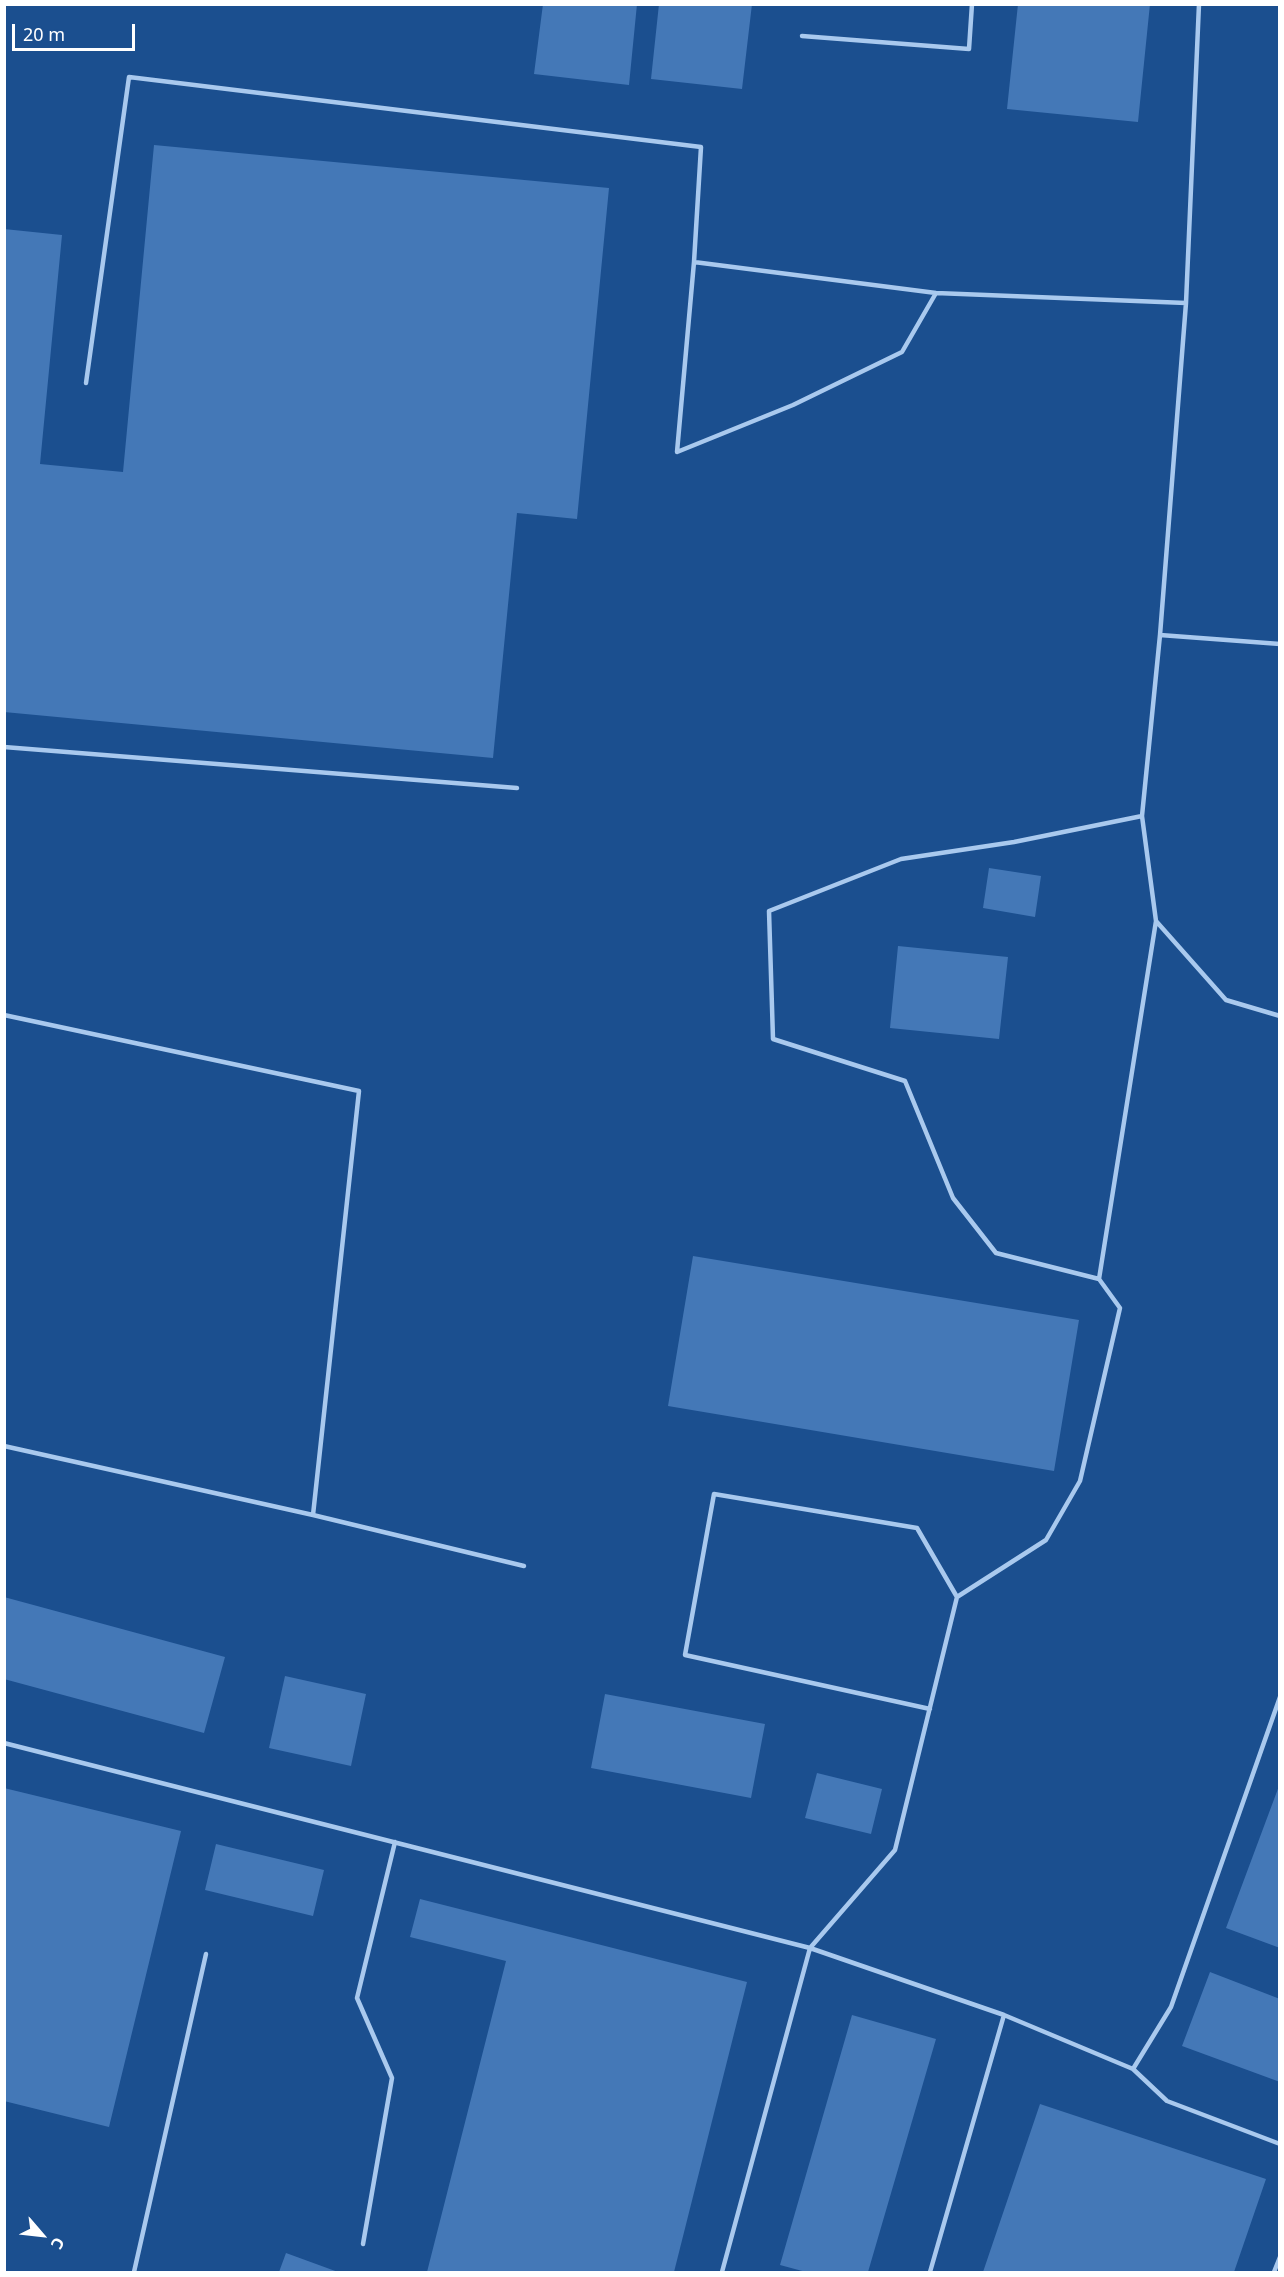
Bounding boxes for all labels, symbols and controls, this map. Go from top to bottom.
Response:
scale bar [15,12,138,50]
text: 20 m [23,22,65,46]
north arrow [12,2205,72,2265]
text: С [46,2234,70,2253]

